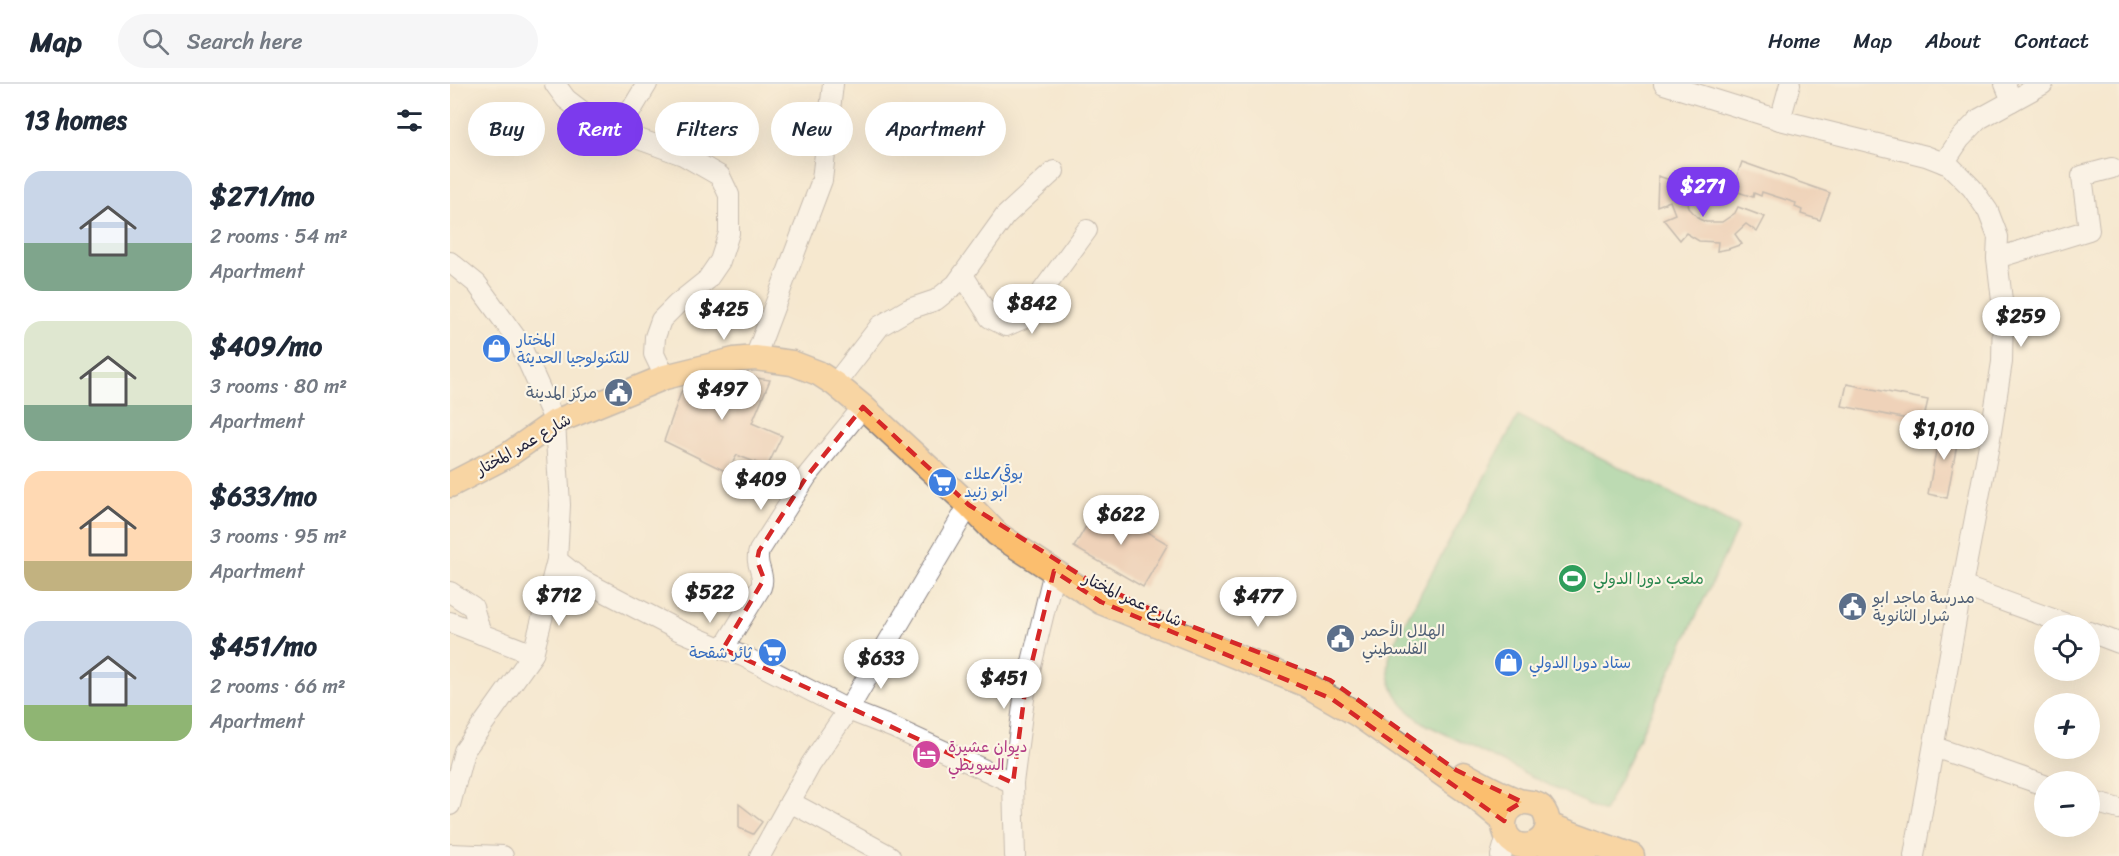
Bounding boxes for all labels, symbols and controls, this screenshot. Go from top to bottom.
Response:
search box [118,14,538,68]
text: Map [30,17,82,66]
text: Search here [187,22,303,61]
text: Home [1768,22,1820,60]
text: Map [1853,22,1892,60]
text: About [1925,22,1982,60]
text: Contact [2015,22,2089,60]
icon: search [139,25,172,58]
text: 13 homes [24,97,127,143]
chip: Buy [468,102,545,156]
chip: Rent [557,102,643,156]
chip: Filters [655,102,759,156]
chip: New [771,102,853,156]
chip: Apartment [865,102,1006,156]
icon: filters [393,104,426,137]
pin: $271 [1667,167,1739,218]
text: $271 [1681,169,1726,204]
text: $271/mo [210,173,315,219]
icon: home [72,195,144,267]
text: 2 rooms · 54 m² [210,219,348,254]
text: Apartment [210,254,304,289]
pin: $842 [996,284,1068,335]
text: $842 [1007,286,1057,321]
pin: $425 [688,290,760,341]
text: $425 [699,292,749,327]
pin: $259 [1985,297,2057,348]
text: $259 [1996,299,2046,334]
text: $409/mo [210,323,322,369]
place label: المختار للتكنولوجيا الحديثة [515,325,629,372]
shop icon: المختار للتكنولوجيا الحديثة [480,332,512,364]
icon: home [72,345,144,417]
text: 3 rooms · 80 m² [210,369,347,404]
pin: $497 [686,370,758,421]
text: $497 [697,372,747,407]
public building icon: مركز المدينة [602,376,634,408]
place label: مركز المدينة [526,378,597,407]
text: Apartment [210,404,304,439]
street label: شارع عمر المختار [468,405,577,485]
pin: $1,010 [1895,410,1993,461]
text: $1,010 [1913,412,1975,447]
place label: بوقي/علاء ابو زنيد [964,459,1023,506]
pin: $409 [725,460,797,511]
text: $409 [736,462,786,497]
supermarket icon: بوقي/علاء ابو زنيد [927,466,959,498]
text: $633/mo [210,473,317,519]
icon: home [72,495,144,567]
pin: $622 [1085,495,1157,546]
text: $622 [1097,497,1145,532]
text: 3 rooms · 95 m² [210,519,347,554]
text: Apartment [210,554,304,589]
sports icon: ملعب دورا الدولي [1556,562,1588,594]
street label: شارع عمر المختار [1077,563,1187,635]
place label: ملعب دورا الدولي [1593,564,1704,593]
pin: $522 [674,573,746,624]
text: $522 [686,575,734,610]
pin: $712 [523,576,595,627]
pin: $477 [1222,577,1294,628]
text: $712 [537,578,582,613]
text: $477 [1234,579,1282,614]
place label: مدرسة ماجد ابو شرار الثانوية [1871,583,1975,630]
public building icon: مدرسة ماجد ابو شرار الثانوية [1836,590,1868,622]
map controls [2034,615,2100,837]
button: locate [2034,615,2100,681]
place label: الهلال الأحمر الفلسطيني [1360,616,1445,663]
text: $451/mo [210,623,317,669]
public building icon: الهلال الأحمر الفلسطيني [1325,623,1357,655]
supermarket icon: ثائر شقحة [757,636,789,668]
place label: ثائر شقحة [689,638,753,667]
pin: $633 [845,639,917,690]
text: $633 [858,641,904,676]
icon: home [72,645,144,717]
shop icon: ستاد دورا الدولي [1492,646,1524,678]
place label: ستاد دورا الدولي [1529,648,1631,677]
pin: $451 [968,659,1040,710]
text: $451 [981,661,1027,696]
text: 2 rooms · 66 m² [210,669,346,704]
button: + [2034,693,2100,759]
text: Apartment [210,704,304,739]
place label: ديوان عشيرة السويطي [948,732,1028,779]
hotel icon: ديوان عشيرة السويطي [911,739,943,771]
button: − [2034,771,2100,837]

